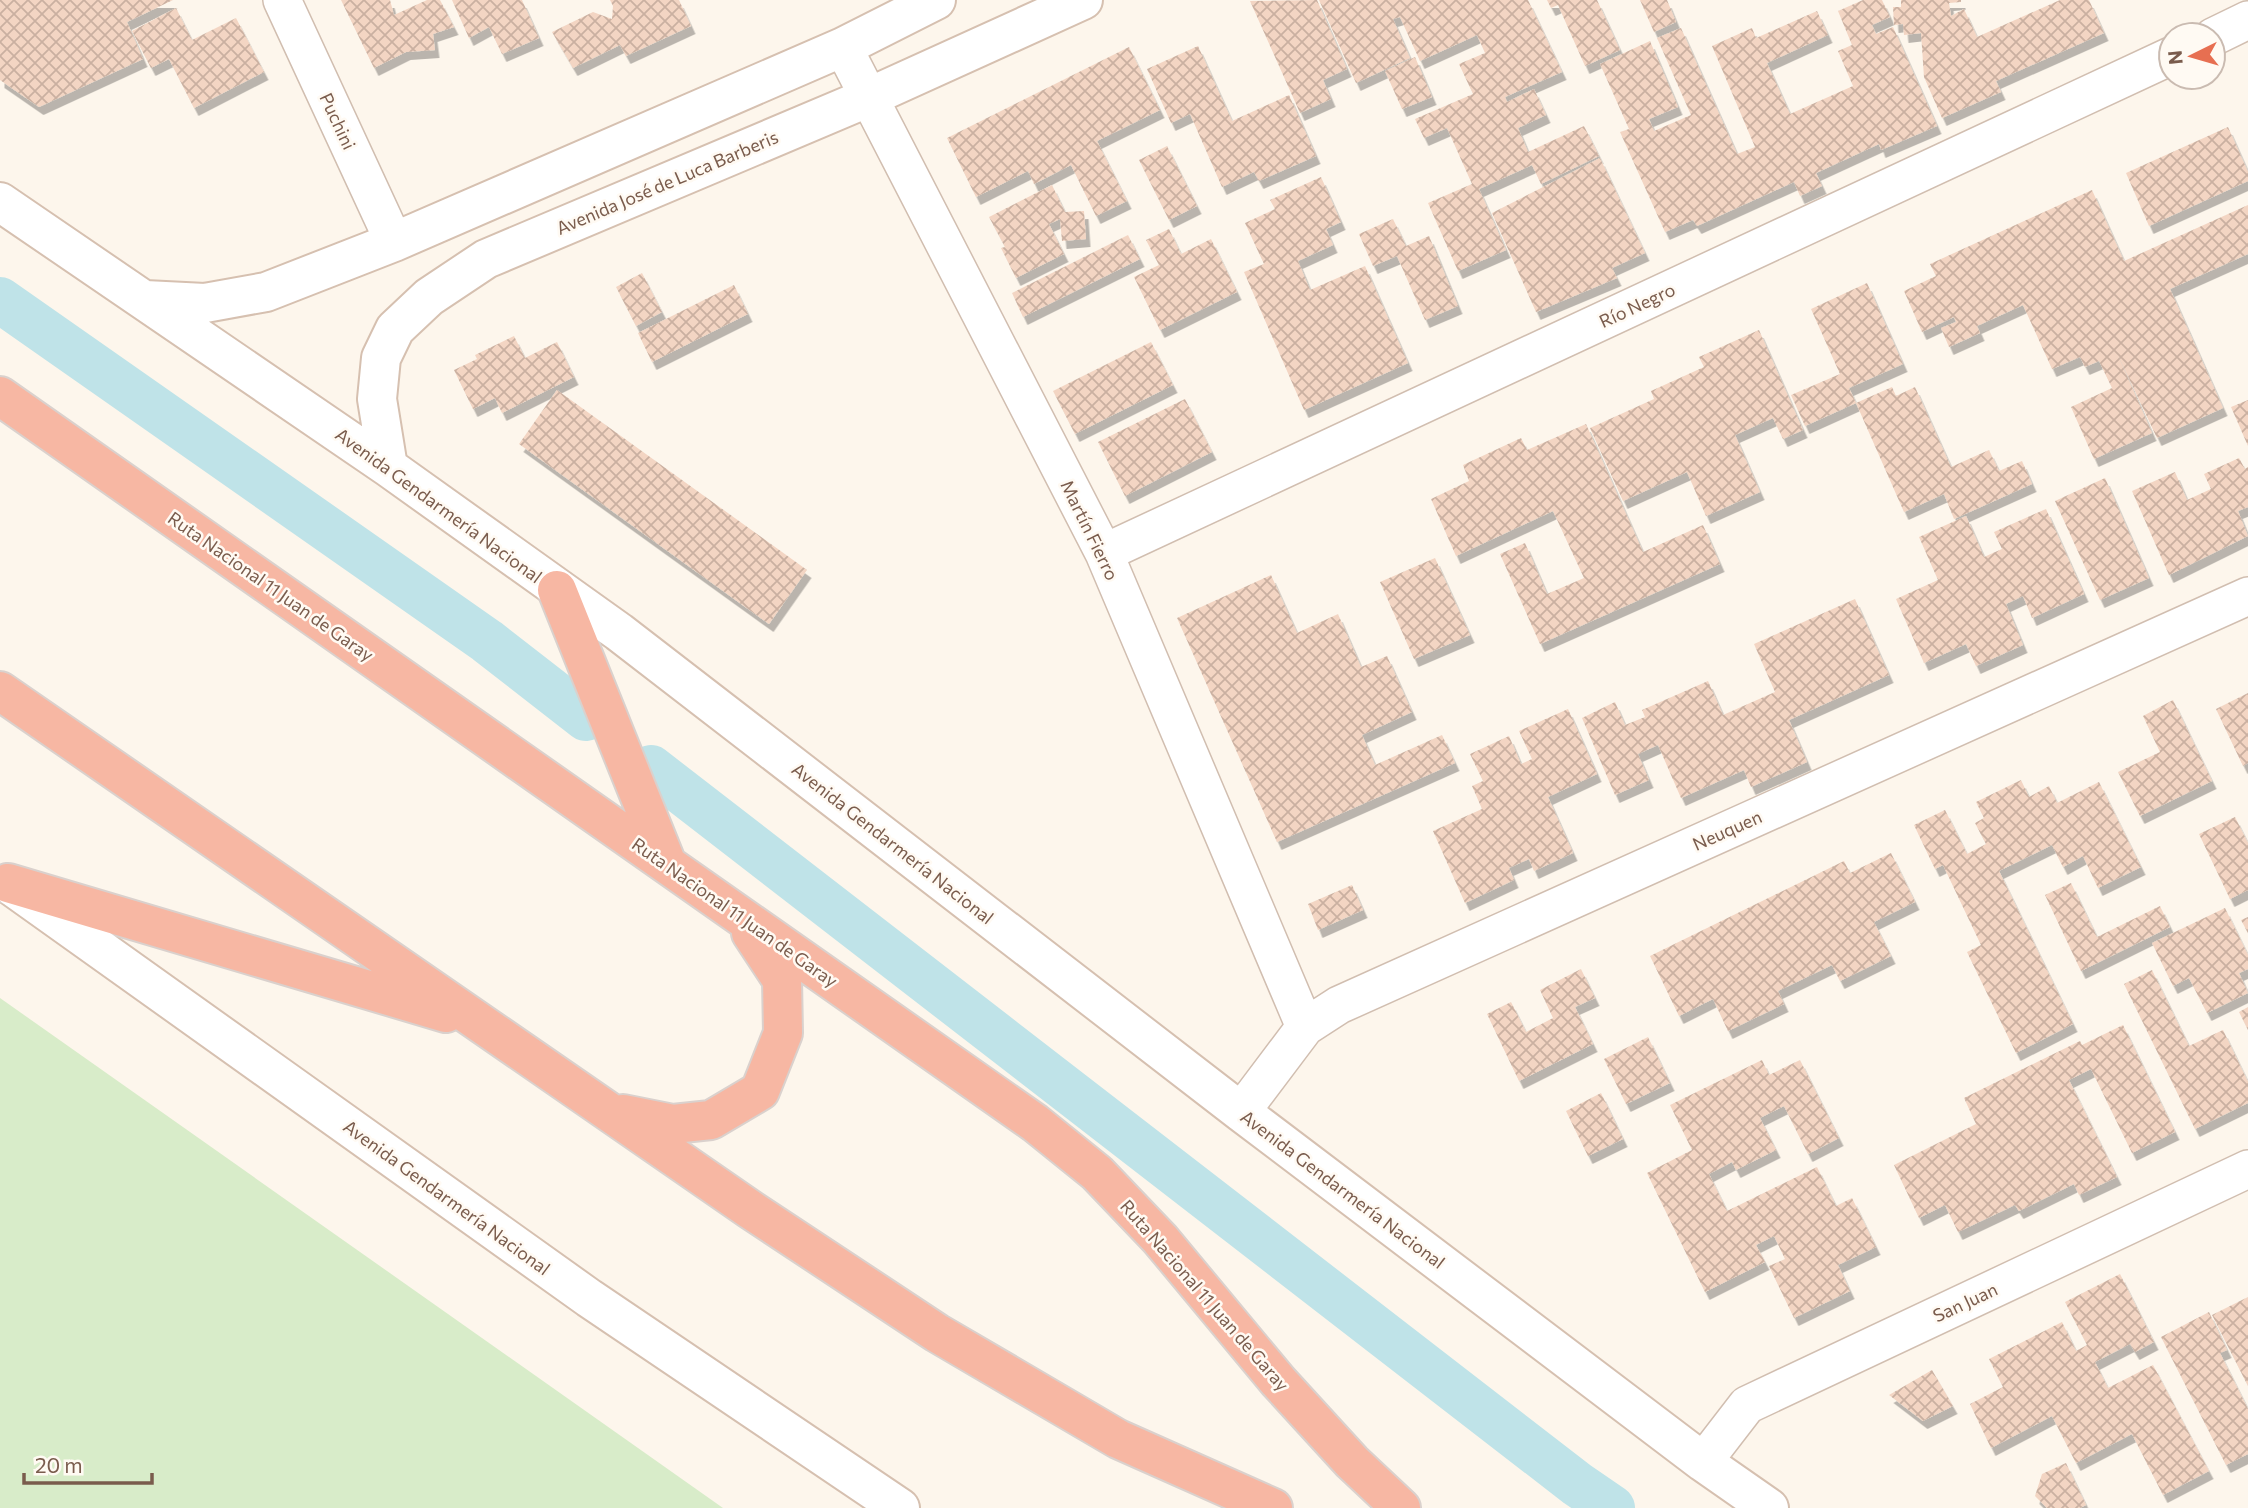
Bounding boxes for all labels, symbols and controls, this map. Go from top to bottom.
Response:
north arrow [2157,21,2227,91]
text: N [2162,49,2187,66]
street label: Puchini [315,89,361,153]
street label: Avenida José de Luca Barberis [553,125,781,239]
street label: Río Negro [1595,278,1679,332]
street label: Avenida Gendarmería Nacional [331,423,547,587]
street label: Martín Fierro [1056,476,1124,584]
street label: Ruta Nacional 11 Juan de Garay [164,506,378,666]
street label: Avenida Gendarmería Nacional [788,757,998,929]
street label: Neuquen [1689,805,1765,855]
street label: Ruta Nacional 11 Juan de Garay [628,832,842,992]
street label: Avenida Gendarmería Nacional [1237,1105,1449,1273]
street label: Avenida Gendarmería Nacional [339,1115,555,1279]
street label: Ruta Nacional 11 Juan de Garay [1116,1195,1294,1395]
street label: San Juan [1929,1277,2001,1327]
scale bar [24,1442,152,1486]
text: 20 m [35,1452,83,1477]

